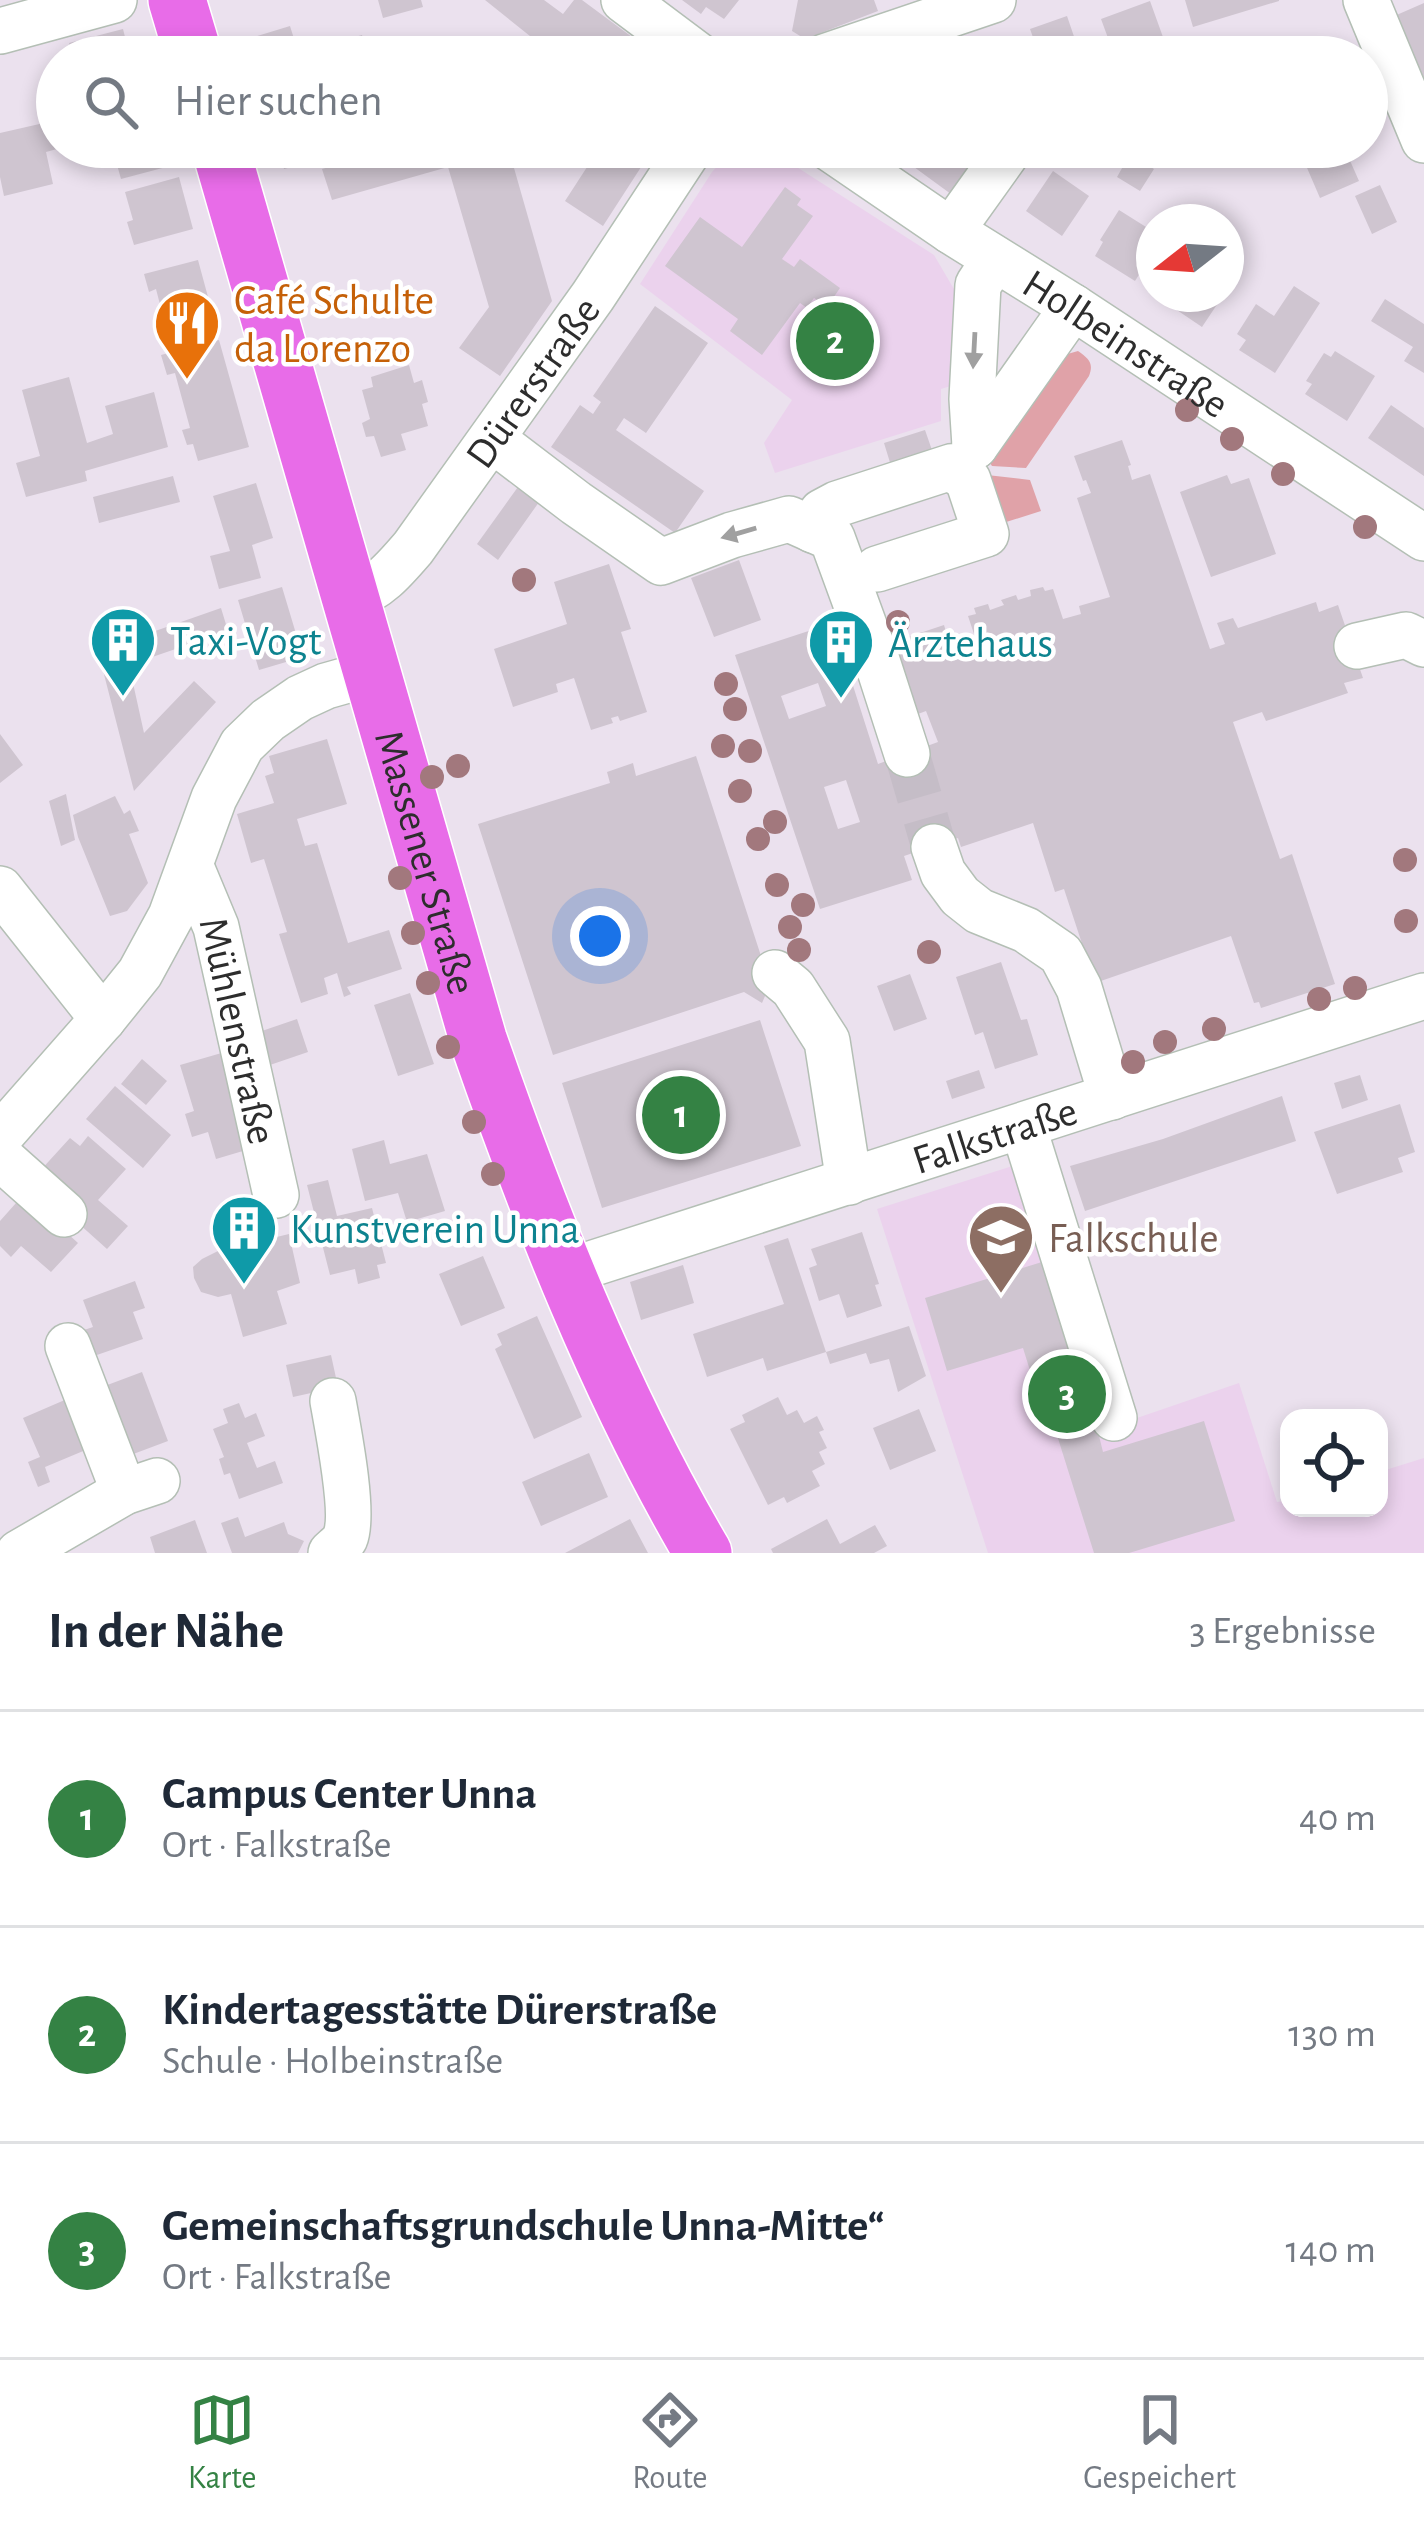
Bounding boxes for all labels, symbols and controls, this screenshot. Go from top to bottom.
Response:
search box [36,36,1388,168]
icon: search [78,69,144,135]
text: Hier suchen [174,79,383,124]
north arrow [1136,204,1244,312]
street label: Holbeinstraße [1015,263,1236,426]
place label: Café Schulte da Lorenzo [234,280,434,370]
restaurant icon: Café Schulte da Lorenzo [152,288,222,382]
street label: Dürerstraße [459,290,608,476]
pin: 2 [796,296,874,386]
one-way arrow [964,332,983,370]
one-way arrow [721,525,757,543]
building icon: Taxi-Vogt [88,605,158,699]
building icon: Ärztehaus [806,607,876,701]
place label: Taxi-Vogt [170,621,321,663]
place label: Ärztehaus [888,621,1053,665]
street label: Massener Straße [367,725,483,999]
your location [570,906,630,966]
street label: Mühlenstraße [191,913,283,1148]
pin: 1 [642,1070,720,1160]
street label: Falkstraße [908,1090,1082,1182]
building icon: Kunstverein Unna [209,1193,279,1287]
school or university icon: Falkschule [966,1202,1036,1296]
place label: Kunstverein Unna [290,1209,580,1251]
place label: Falkschule [1048,1218,1219,1260]
pin: 3 [1028,1349,1106,1439]
map controls [1280,1409,1388,1517]
button: locate [1280,1409,1388,1517]
text: In der Nähe [48,1606,284,1657]
text: 3 Ergebnisse [1189,1612,1376,1651]
text: Campus Center Unna [162,1772,537,1817]
text: 1 [80,1799,94,1838]
text: 40 m [1299,1799,1376,1838]
text: Ort · Falkstraße [162,1826,392,1865]
text: Kindertagesstätte Dürerstraße [162,1988,717,2033]
text: 2 [78,2015,96,2054]
text: 130 m [1288,2015,1376,2054]
text: Schule · Holbeinstraße [162,2042,503,2081]
text: Gemeinschaftsgrundschule Unna-Mitte“ [162,2204,884,2249]
text: 3 [79,2231,95,2270]
text: 140 m [1286,2231,1376,2270]
text: Ort · Falkstraße [162,2258,392,2297]
tab: Karte [188,2387,256,2499]
tab: Route [632,2387,708,2499]
tab: Gespeichert [1083,2387,1236,2499]

